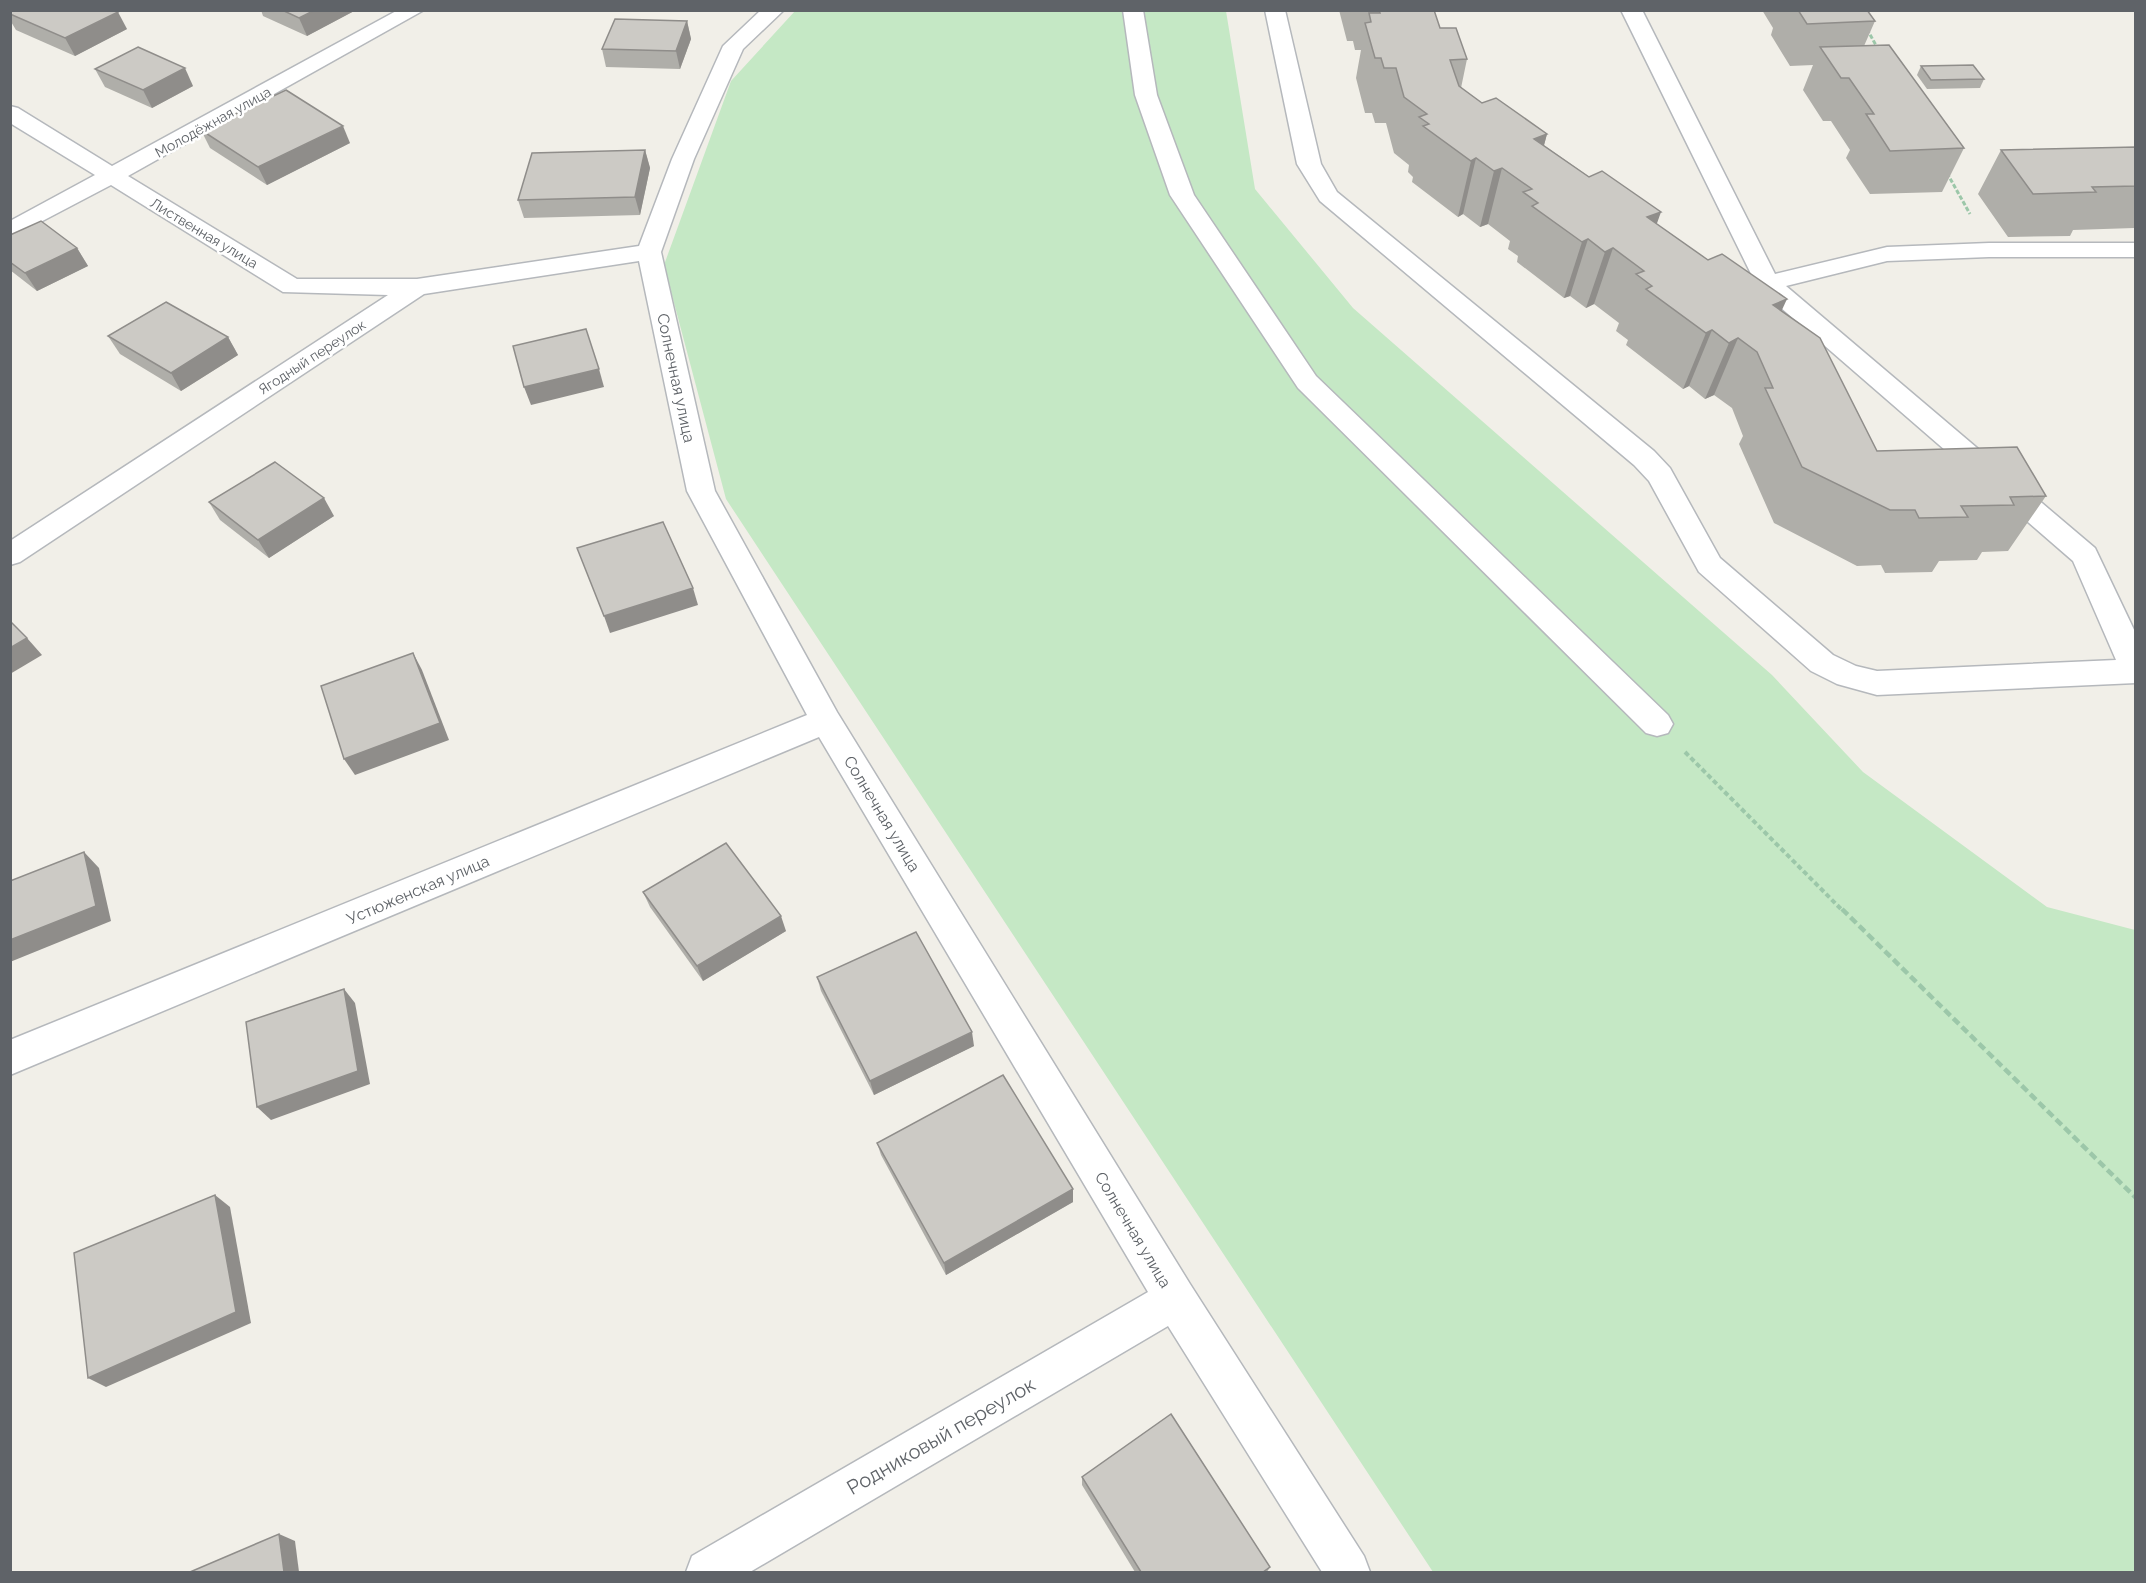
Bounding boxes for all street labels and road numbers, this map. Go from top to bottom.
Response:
street label: Молодёжная улица [152,83,274,161]
street label: Лиственная улица [147,195,261,271]
street label: Солнечная улица [653,312,699,444]
street label: Ягодный переулок [255,316,369,398]
street label: Солнечная улица [840,753,924,875]
street label: Устюженская улица [344,851,492,929]
street label: Солнечная улица [1091,1169,1175,1291]
street label: Родниковый переулок [842,1372,1040,1500]

